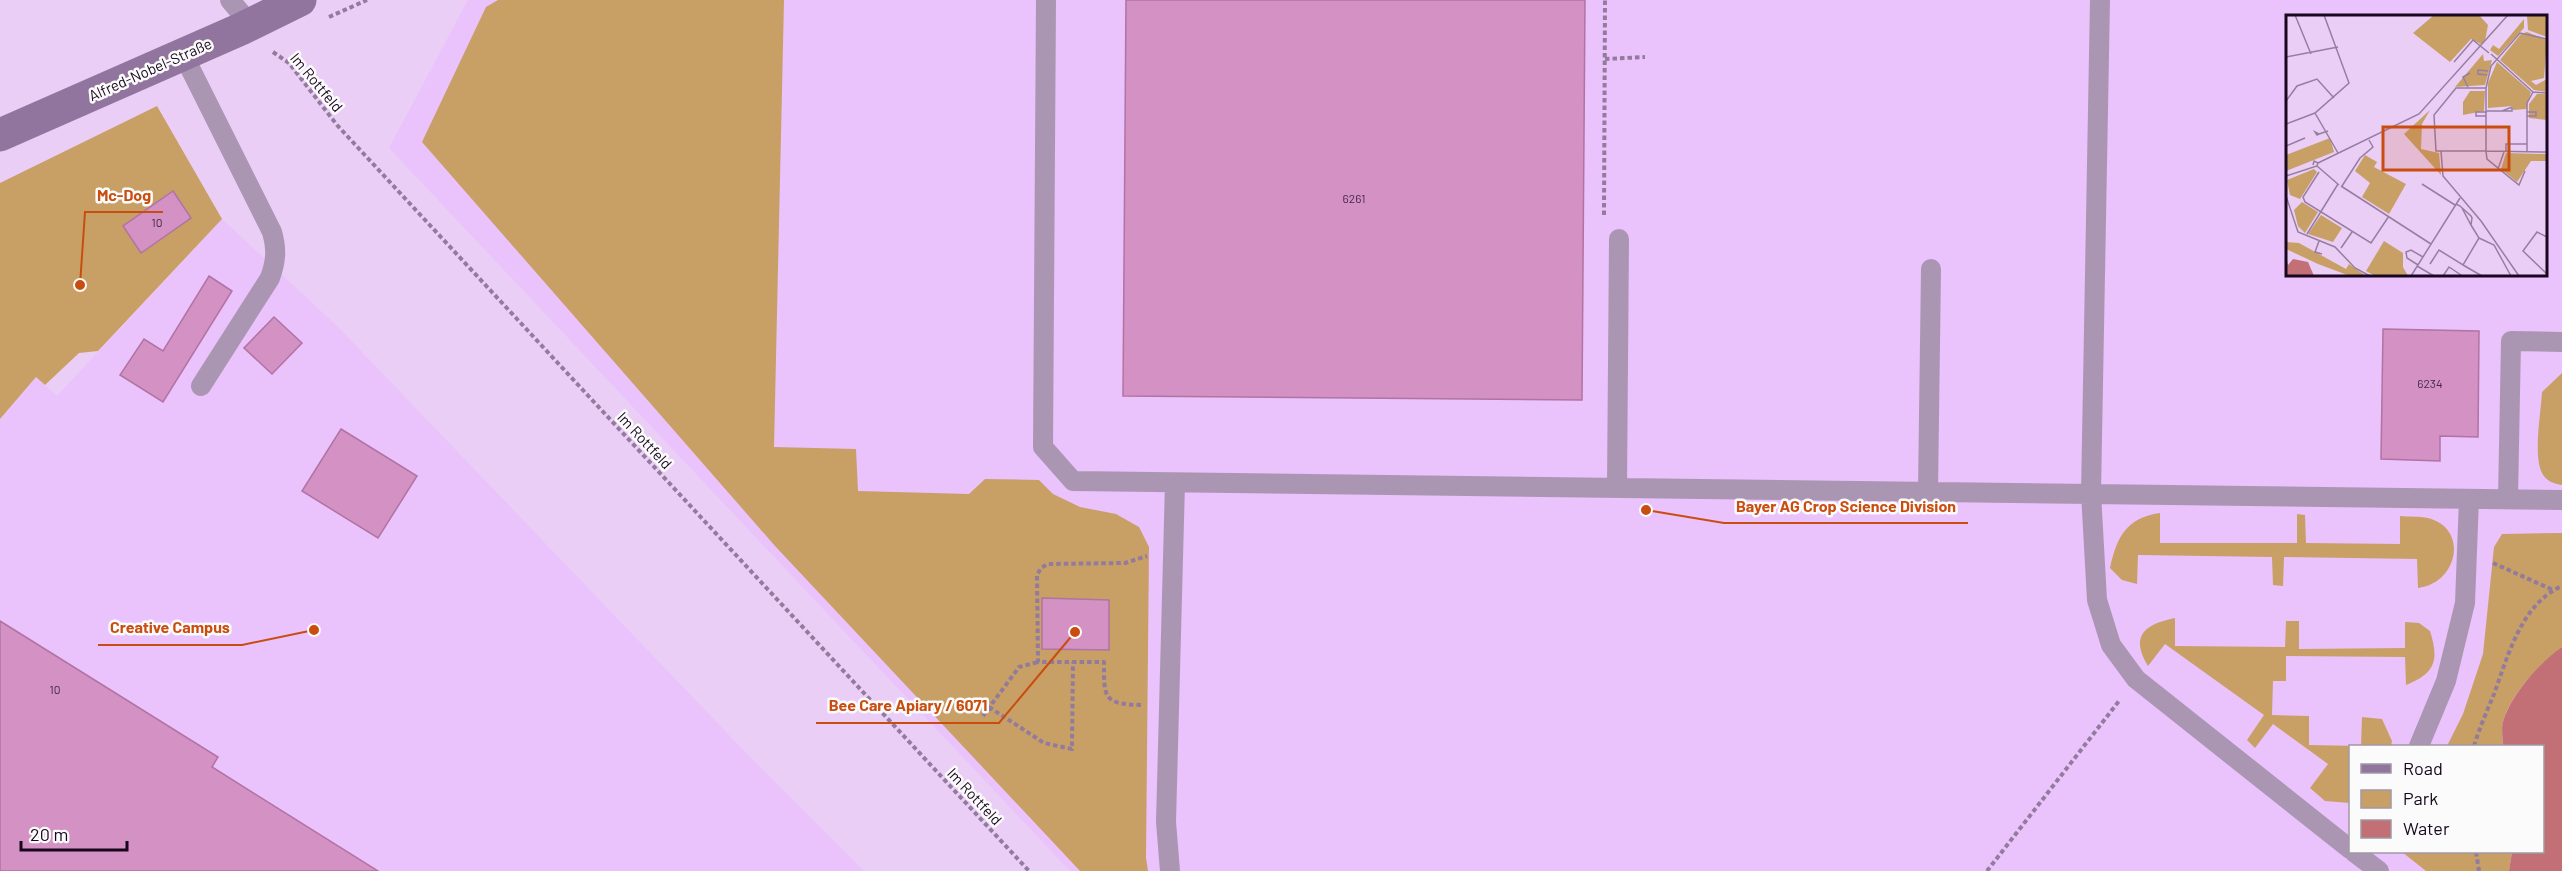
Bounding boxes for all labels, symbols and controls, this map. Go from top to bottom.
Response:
inset map [2286,15,2547,276]
street label: Alfred-Nobel-Straße [86,34,214,104]
street label: Im Rottfeld [287,49,347,115]
callout: Mc-Dog [85,178,163,212]
text: Mc-Dog [97,185,151,204]
house number: 6261 [1343,191,1365,205]
house number: 10 [152,215,162,229]
house number: 6234 [2417,376,2443,390]
street label: Im Rottfeld [614,408,676,472]
callout: Bayer AG Crop Science Division [1724,489,1968,523]
text: Bayer AG Crop Science Division [1736,496,1956,515]
callout: Creative Campus [98,611,242,645]
text: Creative Campus [110,617,230,636]
house number: 10 [50,682,60,696]
callout: Bee Care Apiary / 6071 [816,689,999,723]
text: Bee Care Apiary / 6071 [829,695,987,714]
legend [2349,745,2544,853]
text: Road [2403,757,2443,779]
street label: Im Rottfeld [944,764,1006,828]
text: Park [2403,787,2438,809]
scale bar [21,814,128,852]
text: Water [2403,817,2450,839]
text: 20 m [30,823,68,845]

